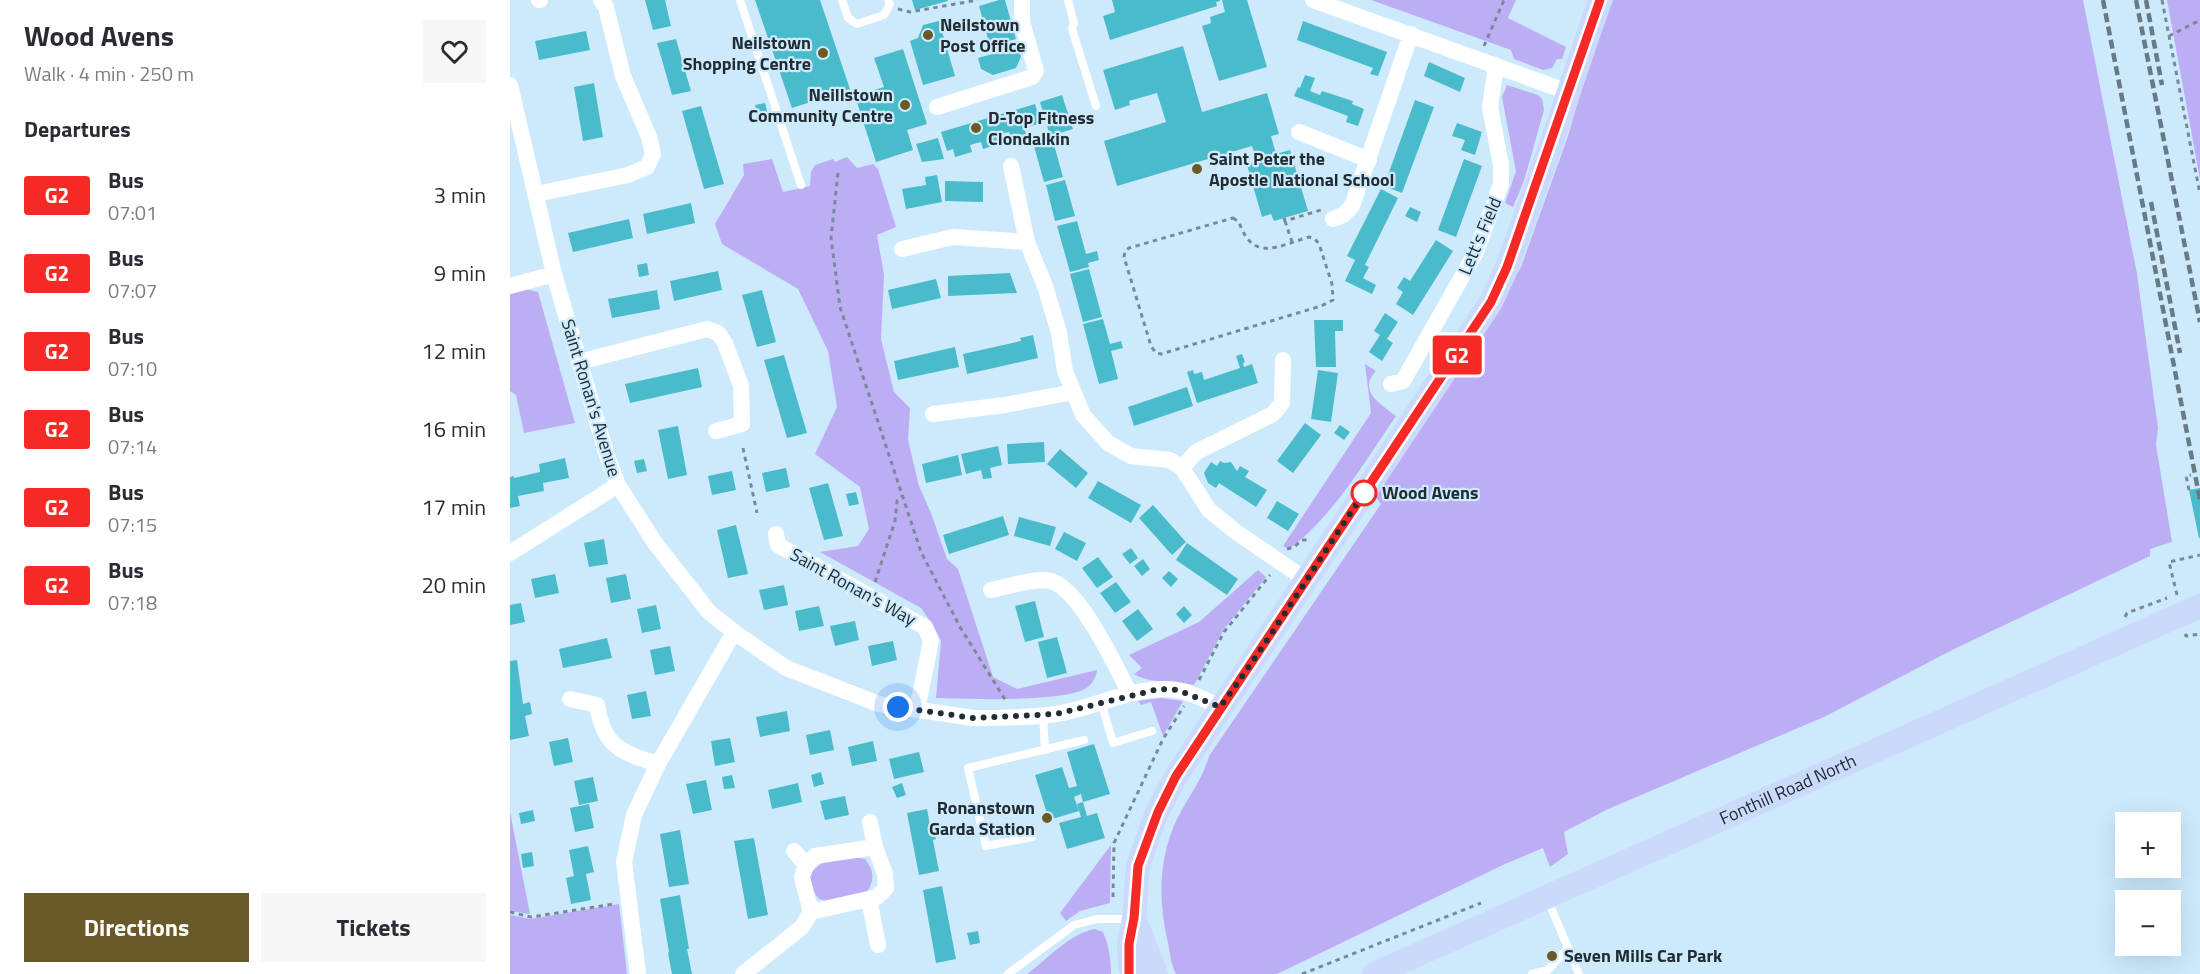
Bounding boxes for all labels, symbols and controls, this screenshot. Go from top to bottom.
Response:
place label: Neilstown Post Office [940,11,1026,59]
text: Wood Avens [24,14,174,57]
button: heart [423,20,486,83]
marker: Neilstown Post Office [921,28,935,42]
place label: Neilstown Shopping Centre [683,29,811,77]
marker: Neilstown Shopping Centre [816,46,830,60]
text: Walk · 4 min · 250 m [24,58,194,89]
place label: Neillstown Community Centre [748,81,893,129]
marker: Neillstown Community Centre [898,98,912,112]
place label: D-Top Fitness Clondalkin [988,104,1094,152]
text: Departures [24,112,131,146]
marker: D-Top Fitness Clondalkin [969,121,983,135]
place label: Saint Peter the Apostle National School [1209,145,1394,193]
marker: Saint Peter the Apostle National School [1190,162,1204,176]
text: Bus [108,163,144,197]
text: 3 min [434,178,486,212]
text: G2 [45,179,69,211]
street label: Lett's Field [1451,193,1508,279]
text: 07:01 [108,197,157,228]
text: Bus [108,241,144,275]
text: 9 min [434,256,486,290]
text: G2 [45,257,69,289]
text: 07:07 [108,275,157,306]
street label: Saint Ronan's Avenue [555,316,628,480]
text: Bus [108,319,144,353]
text: 12 min [421,334,486,368]
text: G2 [45,335,69,367]
line badge: G2 [1430,336,1484,374]
text: G2 [1445,339,1469,371]
text: 07:10 [108,353,157,384]
text: Bus [108,397,144,431]
text: 16 min [421,412,486,446]
text: G2 [45,413,69,445]
text: 07:14 [108,431,157,462]
text: Bus [108,475,144,509]
place label: Wood Avens [1382,479,1478,506]
marker: Wood Avens [1351,480,1377,506]
text: 17 min [421,490,486,524]
text: G2 [45,491,69,523]
text: 07:15 [108,509,157,540]
street label: Saint Ronan's Way [785,541,921,633]
text: Bus [108,553,144,587]
text: 20 min [421,568,486,602]
text: G2 [45,569,69,601]
text: 07:18 [108,587,157,618]
your location [883,692,913,722]
street label: Fonthill Road North [1715,747,1860,832]
place label: Ronanstown Garda Station [929,794,1035,842]
marker: Ronanstown Garda Station [1040,811,1054,825]
map controls [2115,812,2181,956]
button: + [2115,812,2181,878]
button: − [2115,890,2181,956]
button: Directions [24,893,249,962]
button: Tickets [261,893,486,962]
place label: Seven Mills Car Park [1564,942,1723,969]
marker: Seven Mills Car Park [1545,949,1559,963]

